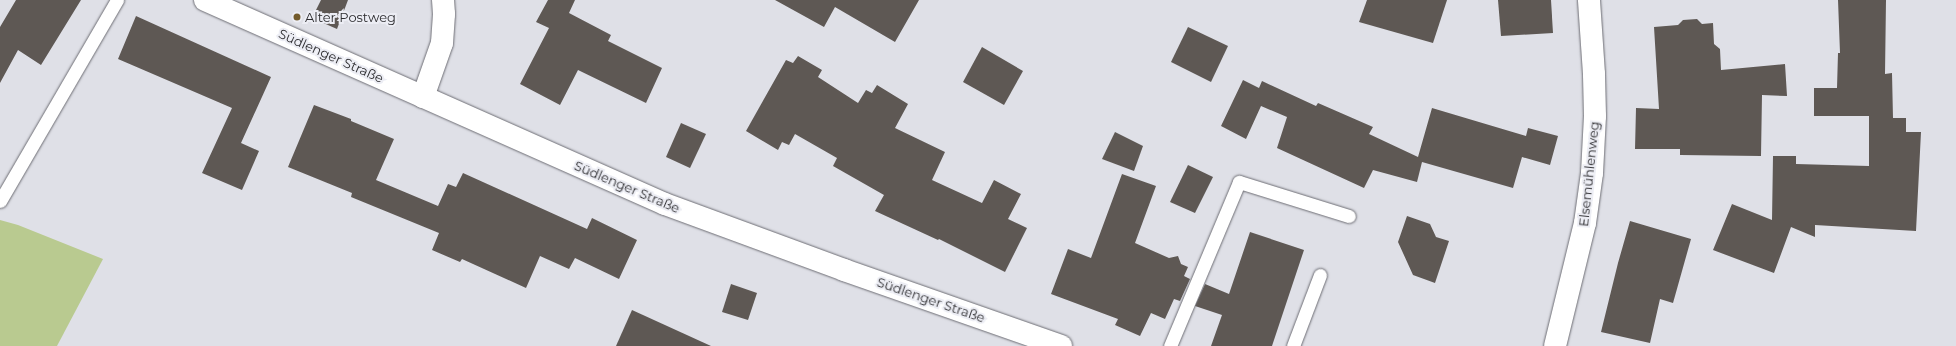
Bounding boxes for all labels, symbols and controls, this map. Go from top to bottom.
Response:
place label: Alter Postweg [305,9,396,25]
marker: Alter Postweg [292,12,302,22]
street label: Südlenger Straße [276,26,386,86]
street label: Elsemühlenweg [1576,121,1602,227]
street label: Südlenger Straße [572,158,682,216]
street label: Südlenger Straße [875,274,987,326]

